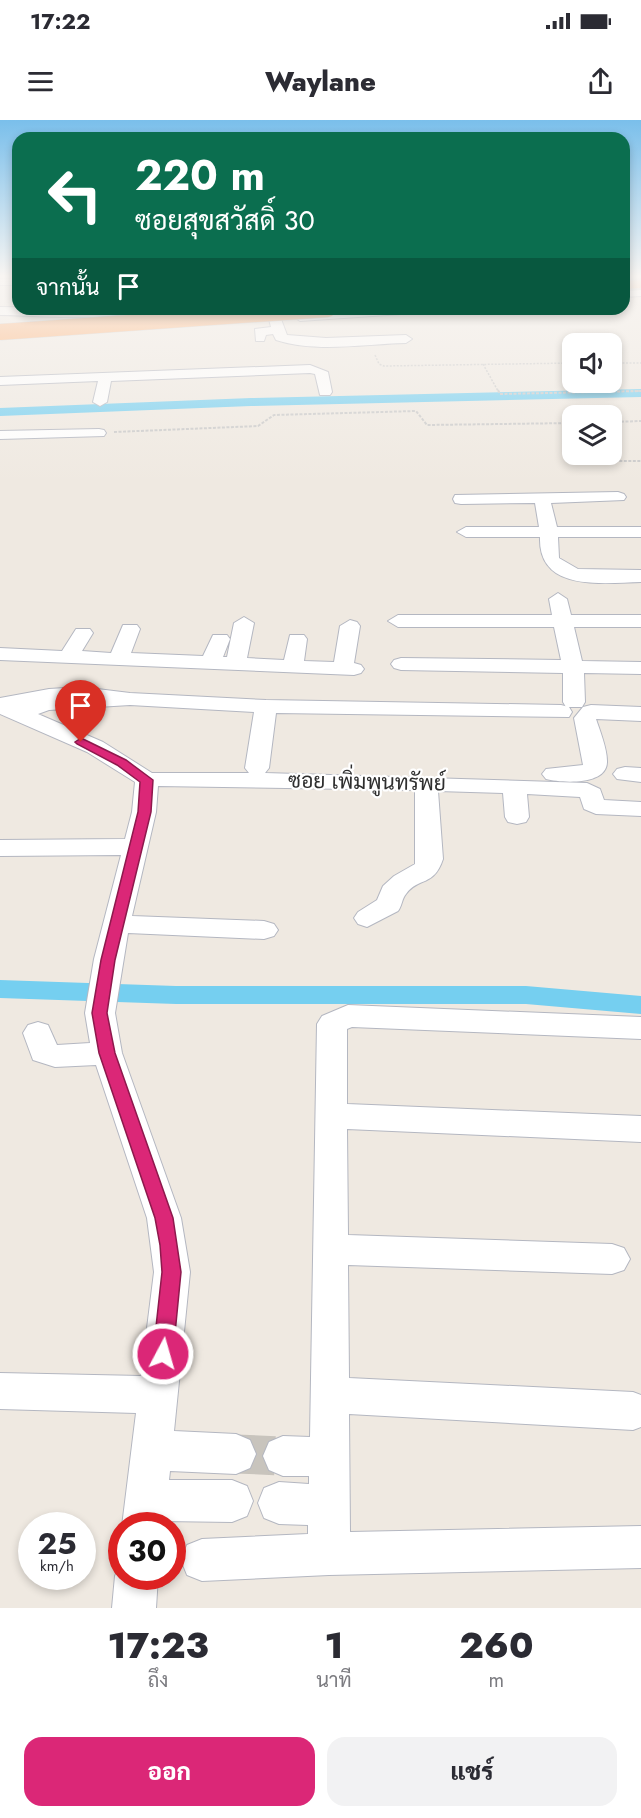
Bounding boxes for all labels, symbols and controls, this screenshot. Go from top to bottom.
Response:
text: 17:22 [30,5,90,37]
text: Waylane [265,62,376,101]
icon: menu [24,65,57,98]
icon: share [584,65,617,98]
text: 220 m [135,145,265,206]
icon: left [36,156,114,234]
text: ซอยสุขสวัสดิ์ 30 [135,201,315,240]
icon: arrive [112,270,145,303]
text: จากนั้น [36,271,100,303]
map controls [562,333,622,465]
button: sound [562,333,622,393]
button: layers [562,405,622,465]
pin [55,680,106,742]
icon: arrive [64,689,97,722]
street label: ซอย เพิ่มพูนทรัพย์ [288,762,446,798]
position arrow [131,1322,195,1386]
speed limit sign: 30 [108,1512,186,1590]
text: 25 [37,1522,77,1565]
text: km/h [40,1555,74,1577]
text: 17:23 [108,1619,209,1671]
text: 1 [324,1619,343,1671]
text: 260 [459,1619,533,1671]
text: ถึง [148,1666,168,1695]
text: นาที [316,1666,352,1695]
text: m [489,1666,504,1695]
button: ออก [24,1737,315,1806]
button: แชร์ [327,1737,617,1806]

